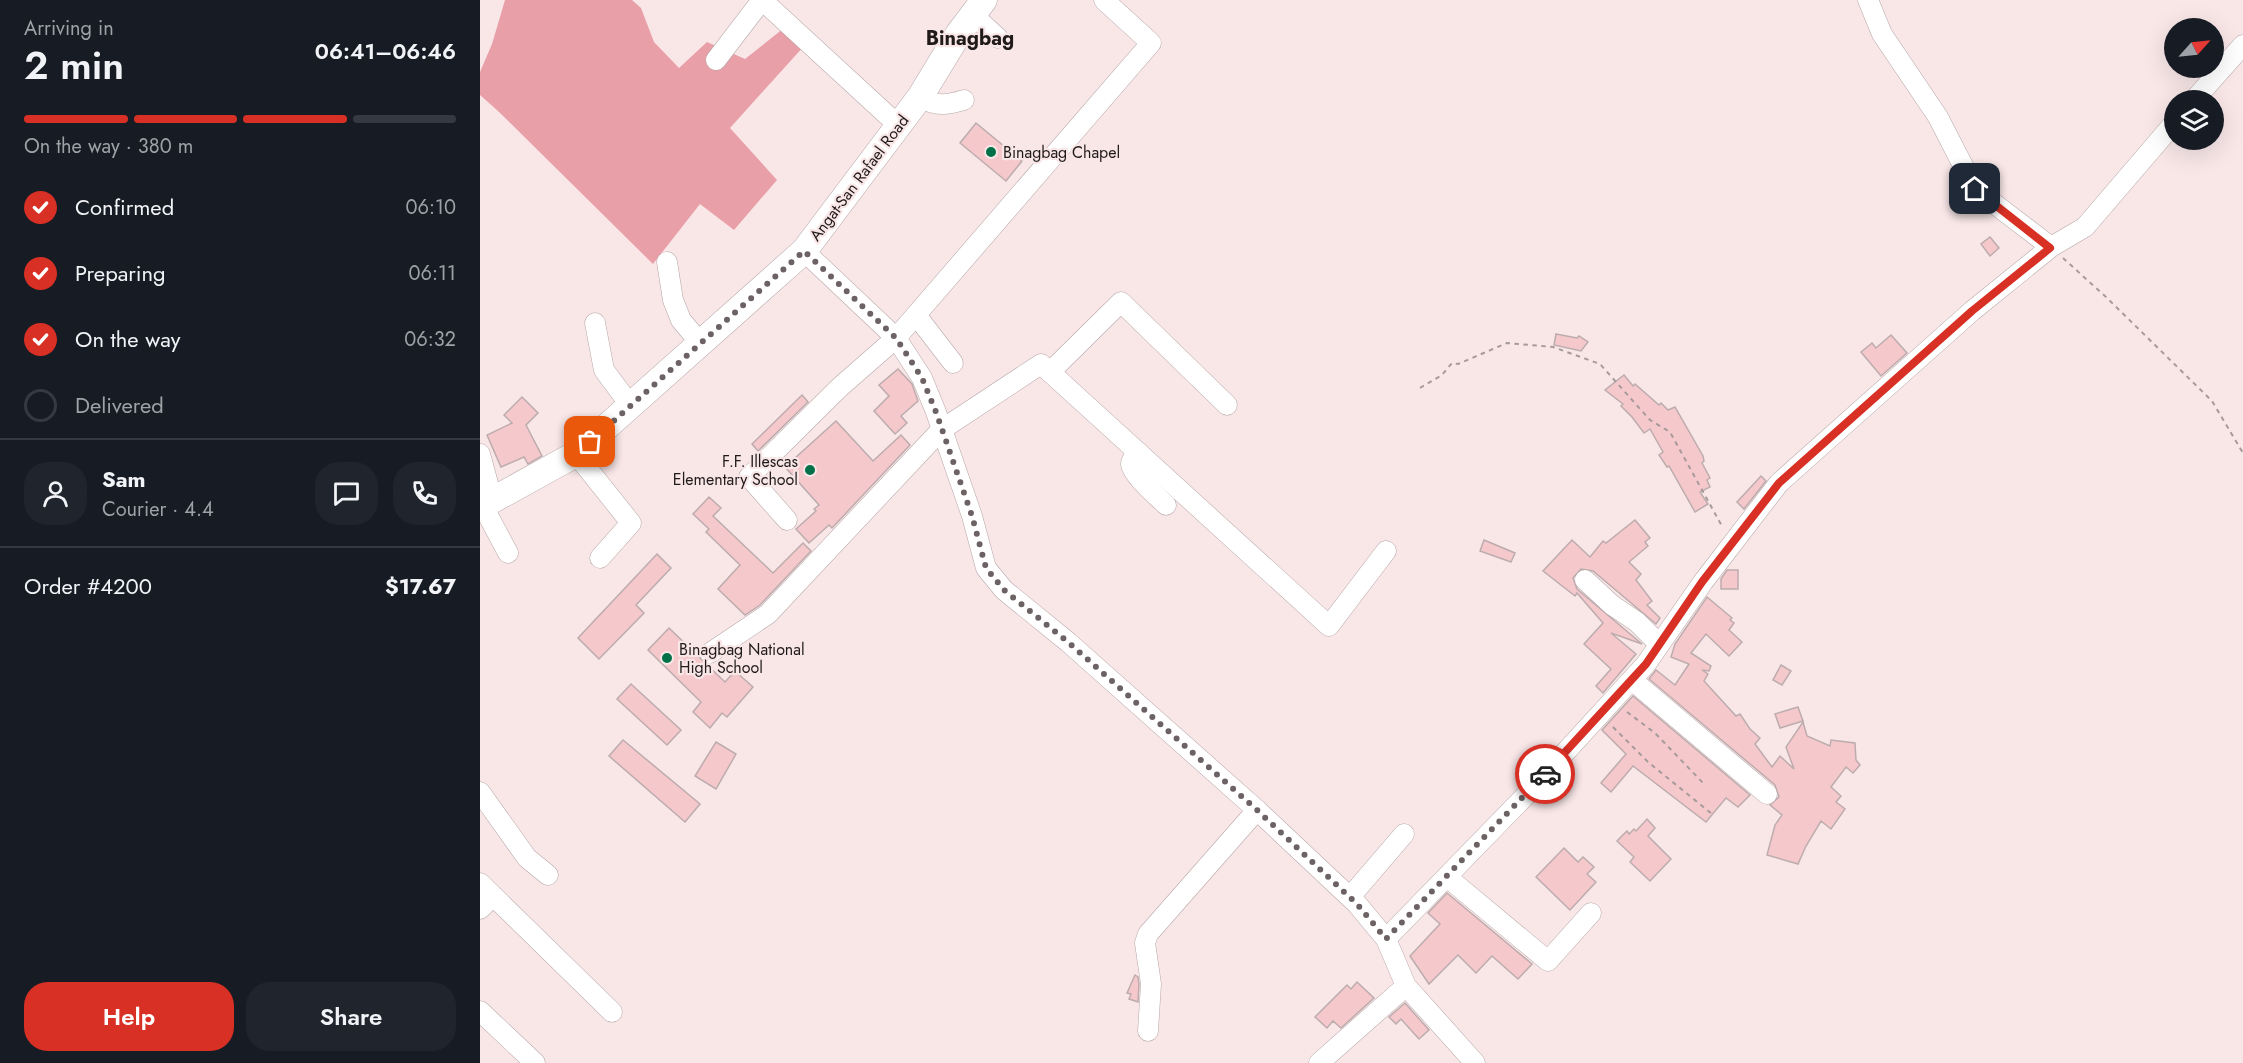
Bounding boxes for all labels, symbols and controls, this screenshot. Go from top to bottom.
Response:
text: Arriving in [24,14,114,43]
north arrow [2164,18,2224,78]
map controls [2164,18,2224,150]
district label: Binagbag [926,24,1014,53]
text: 06:41–06:46 [315,35,456,67]
text: 2 min [24,37,124,94]
button: layers [2164,90,2224,150]
street label: Angat-San Rafael Road [804,110,914,246]
text: On the way · 380 m [24,132,193,161]
place label: Binagbag Chapel [1003,141,1120,164]
marker: Binagbag Chapel [984,145,998,159]
pin [1949,163,2000,214]
icon: home [1958,172,1991,205]
icon: check [24,191,57,224]
text: Confirmed [75,191,174,223]
text: 06:10 [405,193,456,222]
icon: check [24,257,57,290]
text: Preparing [75,257,166,289]
text: 06:11 [408,259,456,288]
icon: check [24,323,57,356]
text: On the way [75,323,180,355]
text: 06:32 [404,325,456,354]
text: Delivered [75,389,164,421]
pin [564,416,615,467]
icon: bag [573,425,606,458]
place label: F.F. Illescas Elementary School [673,450,798,491]
button: person [24,462,87,525]
button: chat [315,462,378,525]
button: phone [393,462,456,525]
text: Sam [102,463,146,495]
marker: F.F. Illescas Elementary School [803,463,817,477]
text: Courier · 4.4 [102,495,214,524]
text: Order #4200 [24,570,152,602]
text: $17.67 [385,570,456,602]
place label: Binagbag National High School [679,638,805,679]
marker: Binagbag National High School [660,651,674,665]
courier [1515,744,1575,804]
icon: car [1529,758,1562,791]
button: Help [24,982,234,1051]
button: Share [246,982,456,1051]

